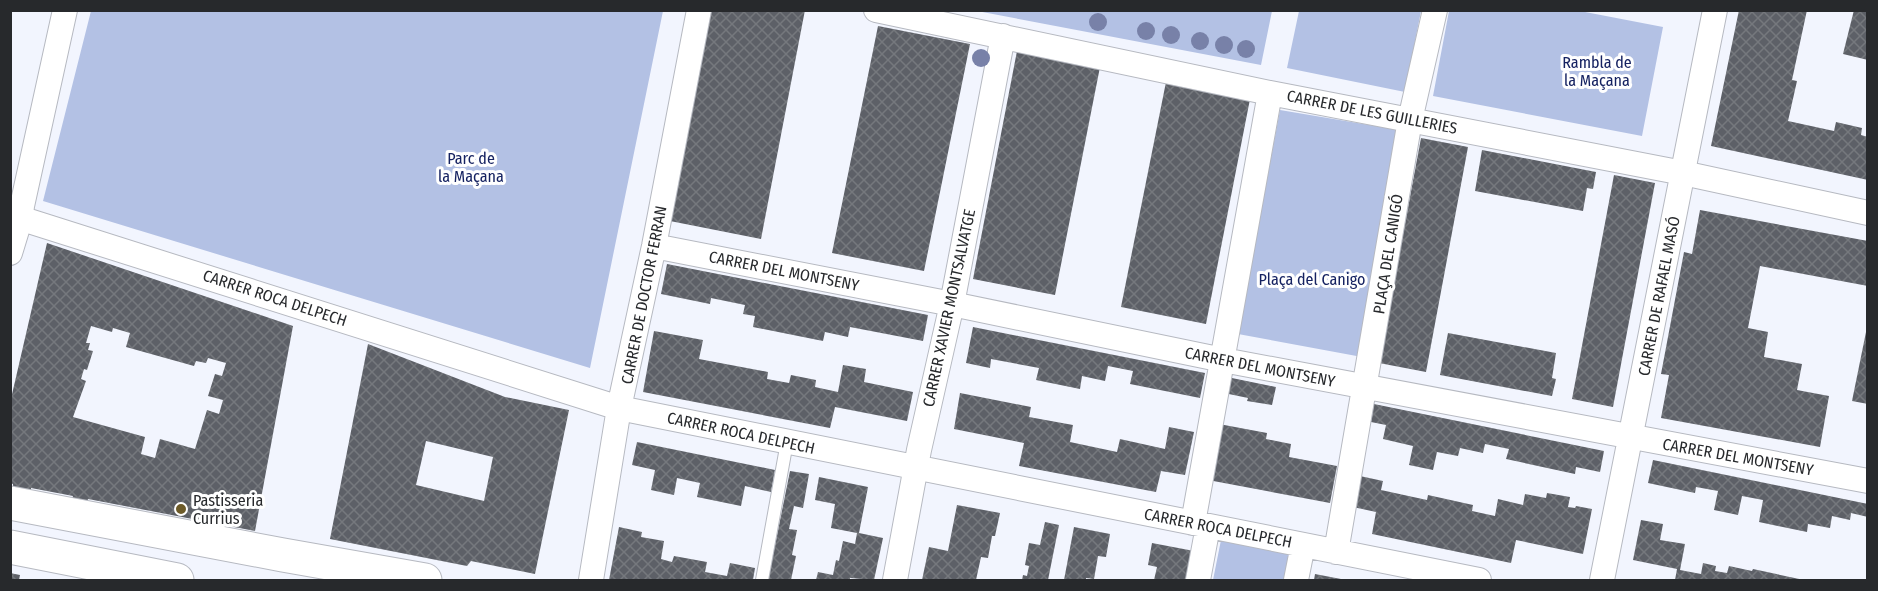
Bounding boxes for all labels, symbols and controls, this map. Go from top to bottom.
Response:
park label: Rambla de la Maçana [1562,53,1632,90]
street label: CARRER DE LES GUILLERIES [1285,86,1459,138]
park label: Parc de la Maçana [438,149,504,186]
street label: PLAÇA DEL CANIGÓ [1369,193,1408,316]
street label: CARRER DE DOCTOR FERRAN [617,204,671,386]
street label: CARRER XAVIER MONTSALVATGE [919,207,979,409]
street label: CARRER DE RAFAEL MASÓ [1634,214,1684,378]
street label: CARRER DEL MONTSENY [707,247,861,295]
street label: CARRER ROCA DELPECH [201,266,349,330]
park label: Plaça del Canigo [1259,270,1365,289]
street label: CARRER DEL MONTSENY [1183,343,1337,391]
street label: CARRER ROCA DELPECH [666,408,816,458]
street label: CARRER DEL MONTSENY [1661,434,1815,480]
place label: Pastisseria Currius [193,491,263,528]
marker: Pastisseria Currius [174,502,188,516]
street label: CARRER ROCA DELPECH [1142,504,1294,552]

